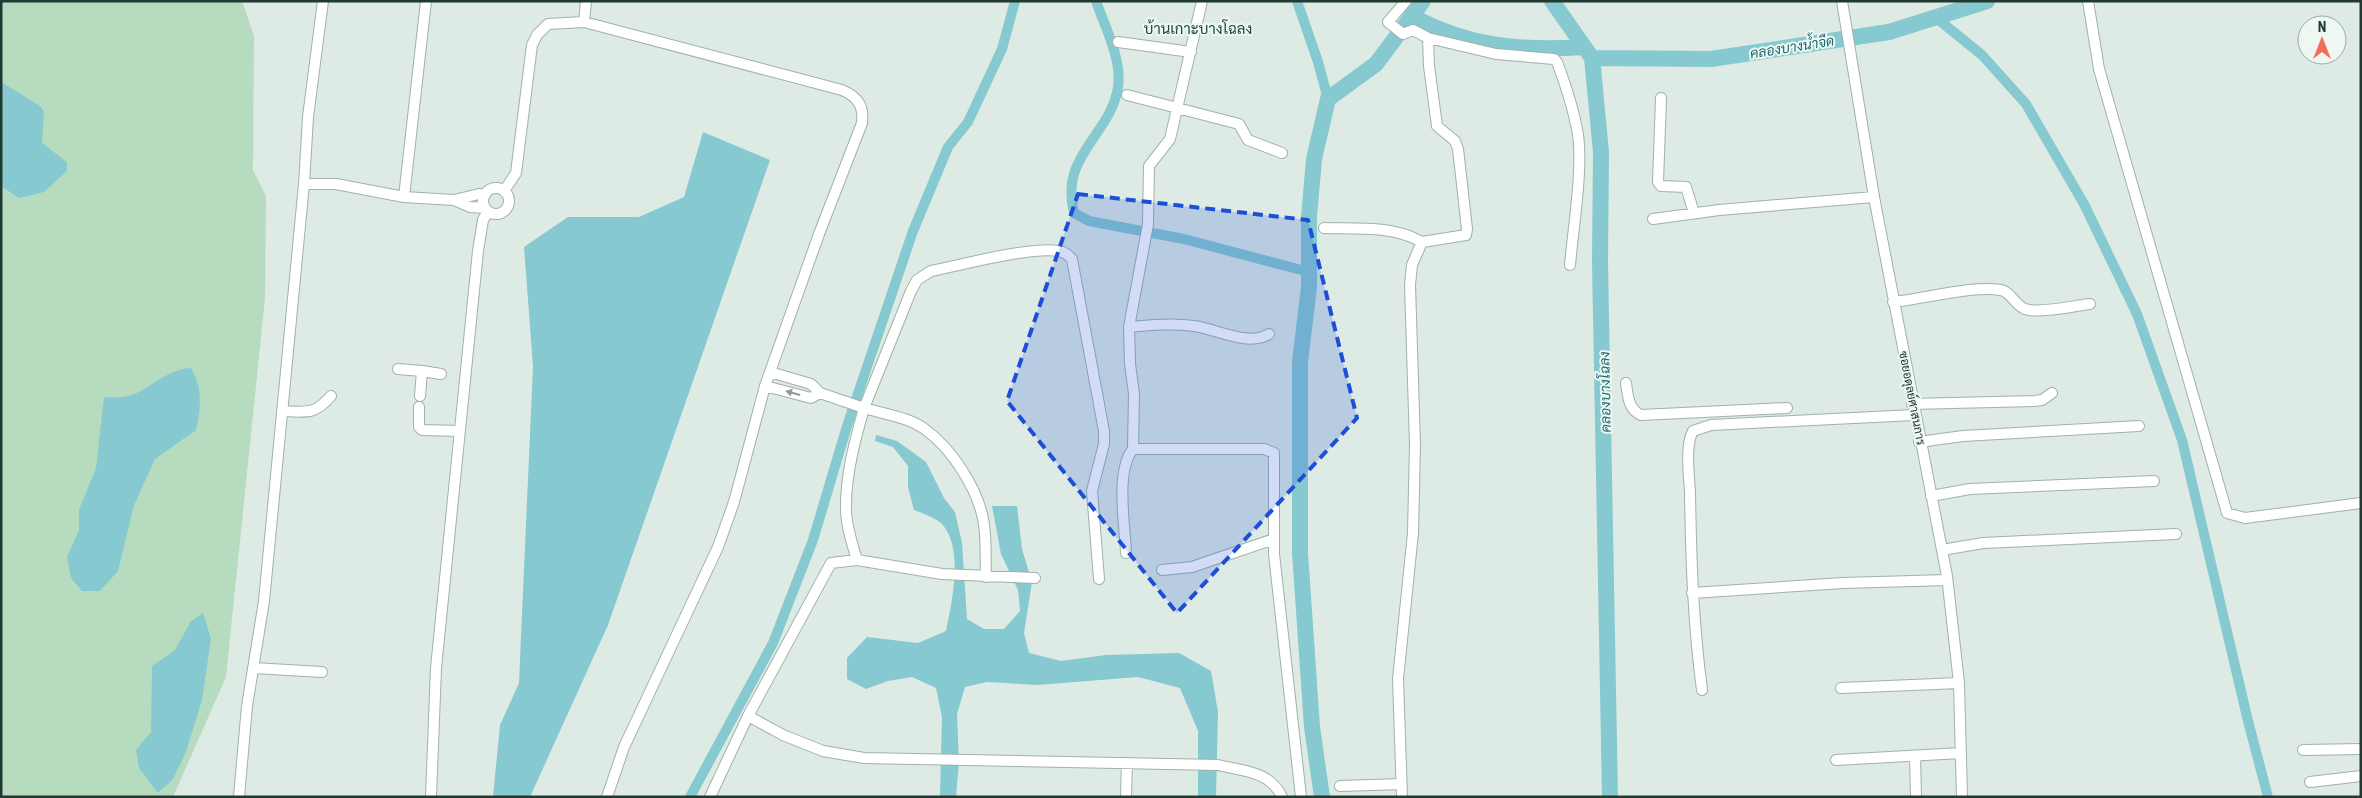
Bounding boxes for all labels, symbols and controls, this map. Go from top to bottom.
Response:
north arrow [2297,15,2347,65]
district label: บ้านเกาะบางโฉลง [1144,19,1252,38]
text: N [2318,19,2326,35]
water label: คลองบางน้ำจืด [1748,28,1835,62]
street label: ซอยอดุลย์ศาสนการ [1894,350,1929,447]
water label: คลองบางโฉลง [1596,351,1614,433]
one-way arrow [785,389,800,397]

